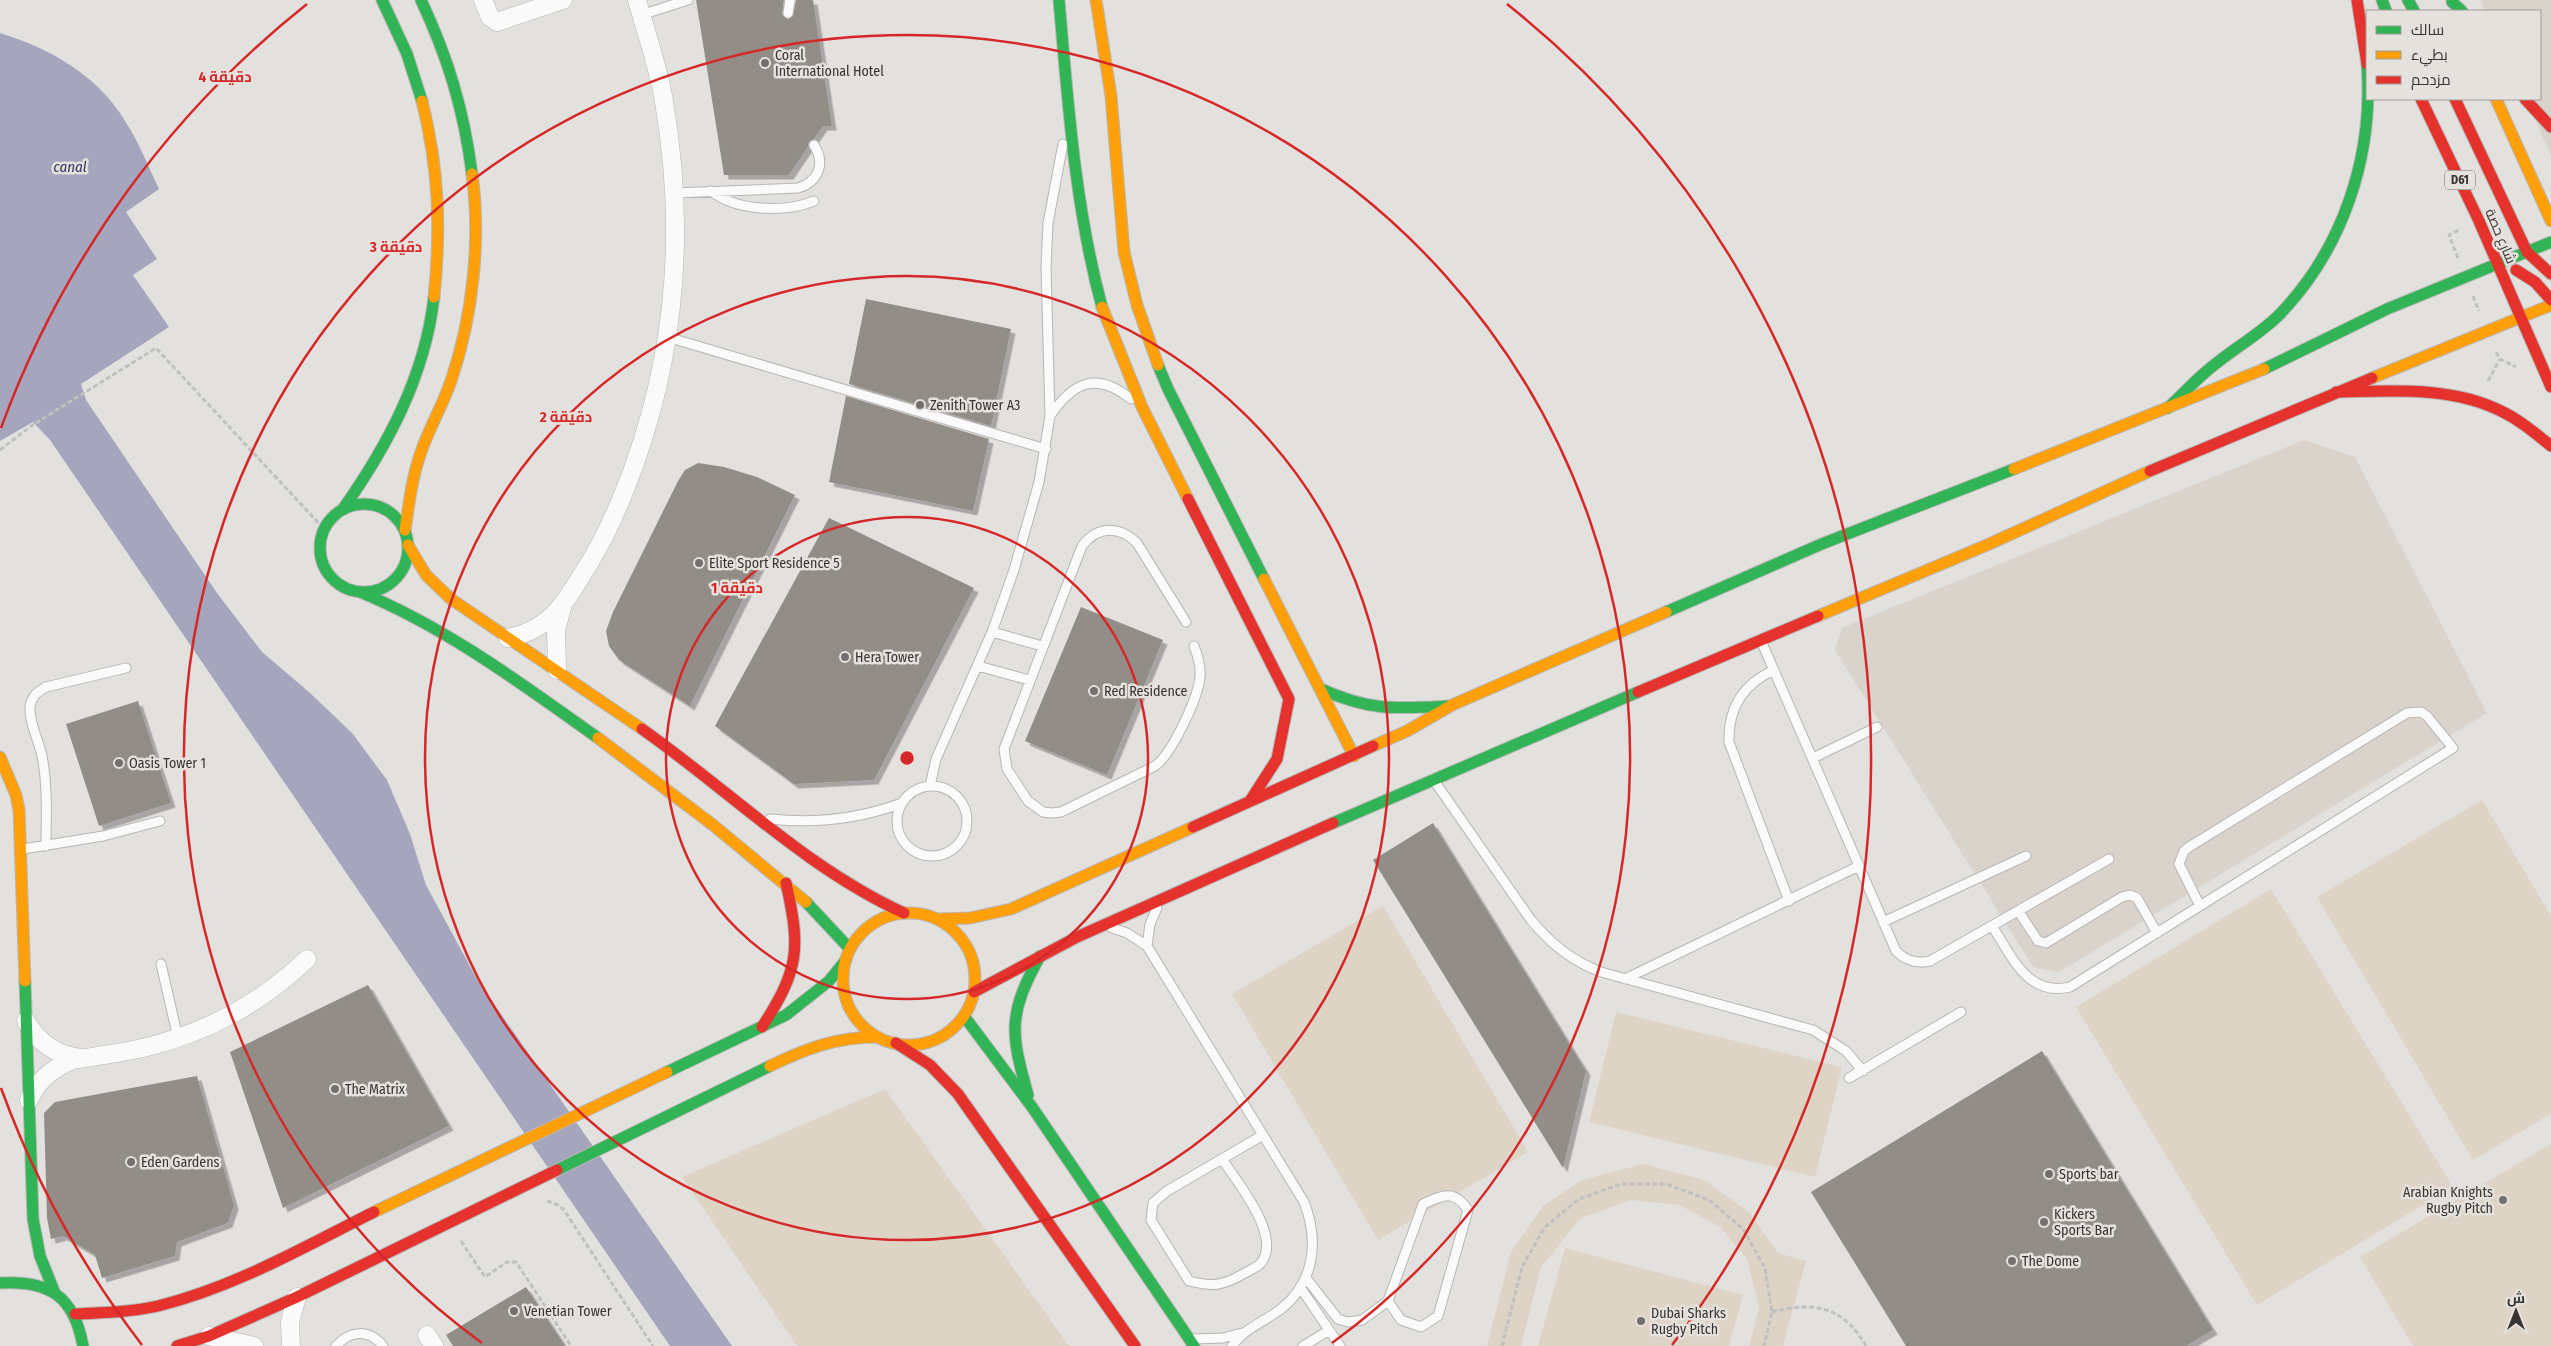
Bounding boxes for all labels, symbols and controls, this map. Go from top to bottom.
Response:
legend [2366,10,2541,100]
text: سالك [2411,21,2444,39]
text: بطيء [2411,46,2448,67]
place label: Coral International Hotel [775,47,884,80]
marker: Coral International Hotel [759,57,771,69]
text: 4 دقيقة [198,68,252,86]
text: مزدحم [2411,71,2451,90]
water label: canal [53,158,87,176]
road number: D61 [2445,170,2475,190]
street label: شارع حصة [2481,206,2520,266]
text: 3 دقيقة [369,238,422,256]
place label: Zenith Tower A3 [930,397,1020,414]
marker: Zenith Tower A3 [914,399,926,411]
text: 2 دقيقة [539,408,592,426]
place label: Elite Sport Residence 5 [709,555,840,572]
marker: Elite Sport Residence 5 [693,557,705,569]
text: 1 دقيقة [711,579,763,597]
place label: Hera Tower [855,649,919,666]
marker: Hera Tower [839,651,851,663]
place label: Red Residence [1104,683,1187,700]
marker: Red Residence [1088,685,1100,697]
centre of rings [898,749,916,767]
place label: Oasis Tower 1 [129,755,206,772]
marker: Oasis Tower 1 [113,757,125,769]
place label: The Matrix [345,1081,406,1098]
marker: The Matrix [329,1083,341,1095]
place label: Eden Gardens [141,1154,220,1171]
marker: Eden Gardens [125,1156,137,1168]
place label: Sports bar [2059,1166,2119,1183]
marker: Sports bar [2043,1168,2055,1180]
place label: Arabian Knights Rugby Pitch [2403,1184,2493,1217]
marker: Arabian Knights Rugby Pitch [2497,1194,2509,1206]
place label: Kickers Sports Bar [2054,1206,2114,1239]
marker: Kickers Sports Bar [2038,1216,2050,1228]
place label: The Dome [2022,1253,2079,1270]
marker: The Dome [2006,1255,2018,1267]
north arrow [2491,1286,2541,1336]
text: ش [2507,1290,2525,1307]
place label: Venetian Tower [524,1303,612,1320]
marker: Venetian Tower [508,1305,520,1317]
place label: Dubai Sharks Rugby Pitch [1651,1305,1726,1338]
marker: Dubai Sharks Rugby Pitch [1635,1315,1647,1327]

